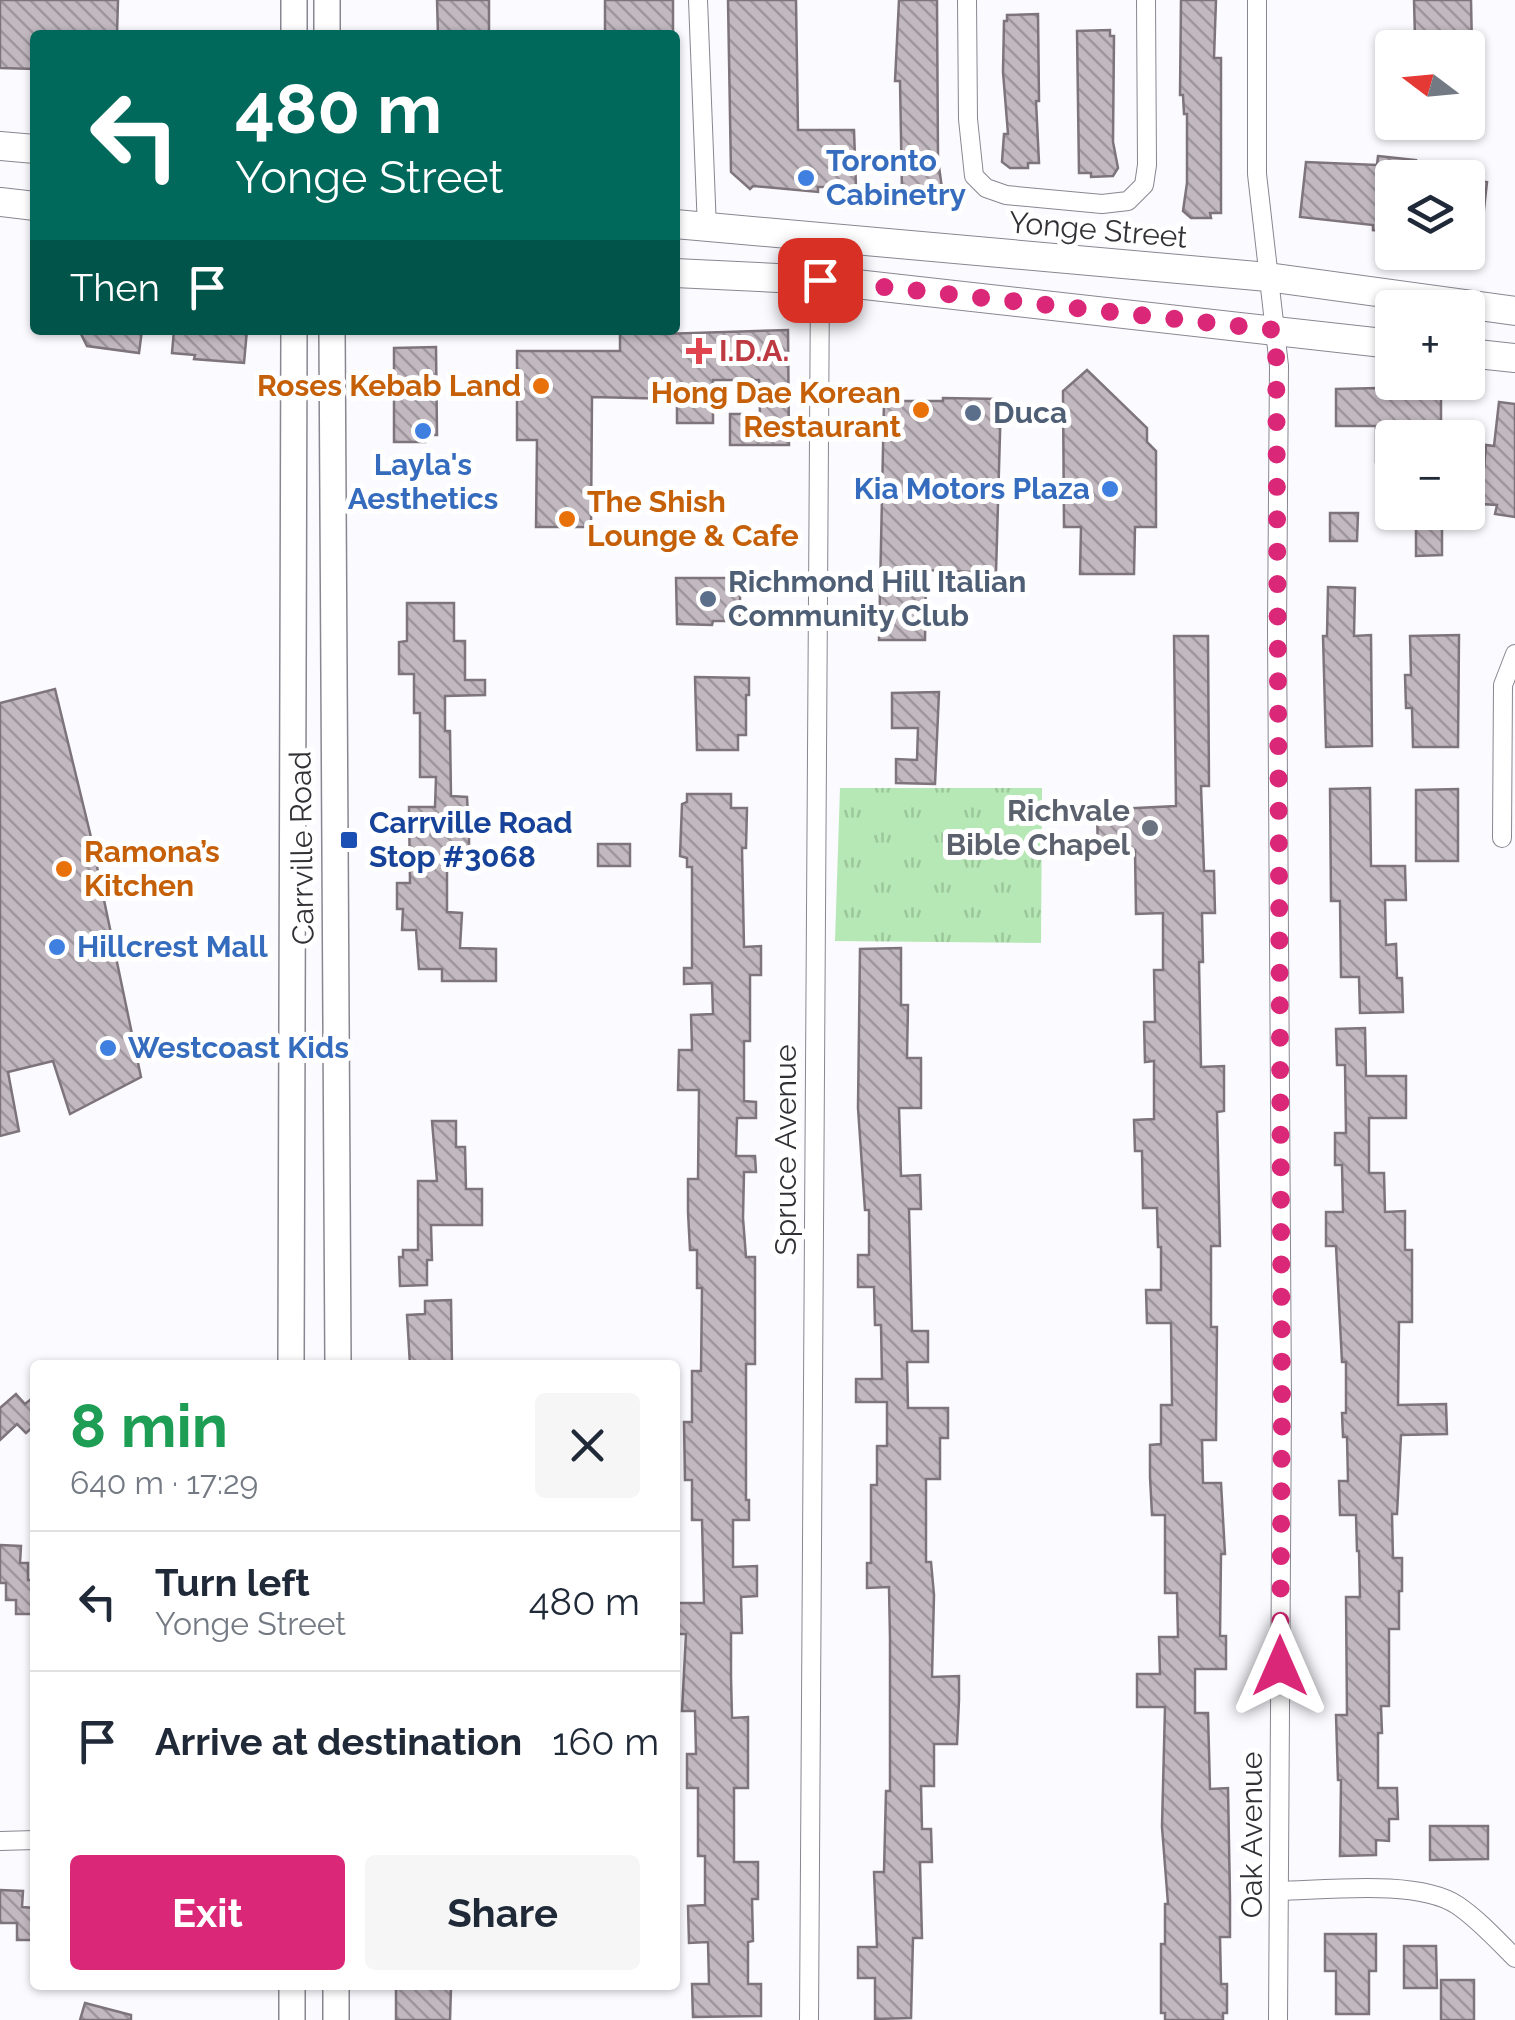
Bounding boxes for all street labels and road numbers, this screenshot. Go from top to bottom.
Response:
street label: Yonge Street [1007,204,1189,255]
street label: Carrville Road [282,751,321,945]
street label: Spruce Avenue [768,1045,803,1256]
street label: Oak Avenue [1234,1752,1269,1918]

